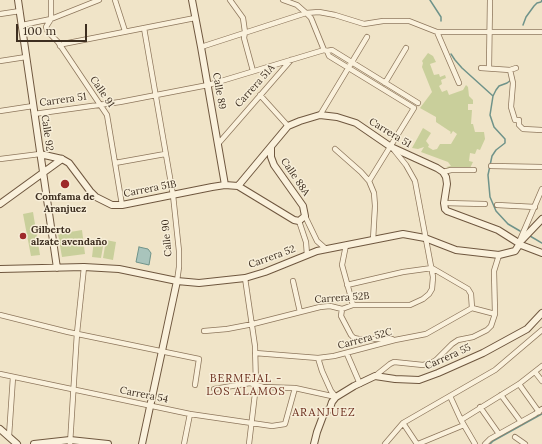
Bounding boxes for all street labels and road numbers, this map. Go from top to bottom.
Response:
street label: Carrera 51A [233,62,277,110]
street label: Calle 89 [210,72,228,110]
street label: Calle 91 [87,74,117,110]
street label: Carrera 51 [39,91,87,109]
street label: Calle 92 [38,114,56,152]
street label: Carrera 51 [367,116,413,150]
street label: Calle 88A [278,156,312,198]
street label: Carrera 51B [123,178,177,200]
street label: Calle 90 [159,219,175,257]
street label: Carrera 52 [247,243,297,271]
street label: Carrera 52B [314,290,370,306]
street label: Carrera 52C [336,326,394,352]
street label: Carrera 55 [423,342,473,372]
street label: Carrera 54 [119,384,169,406]

